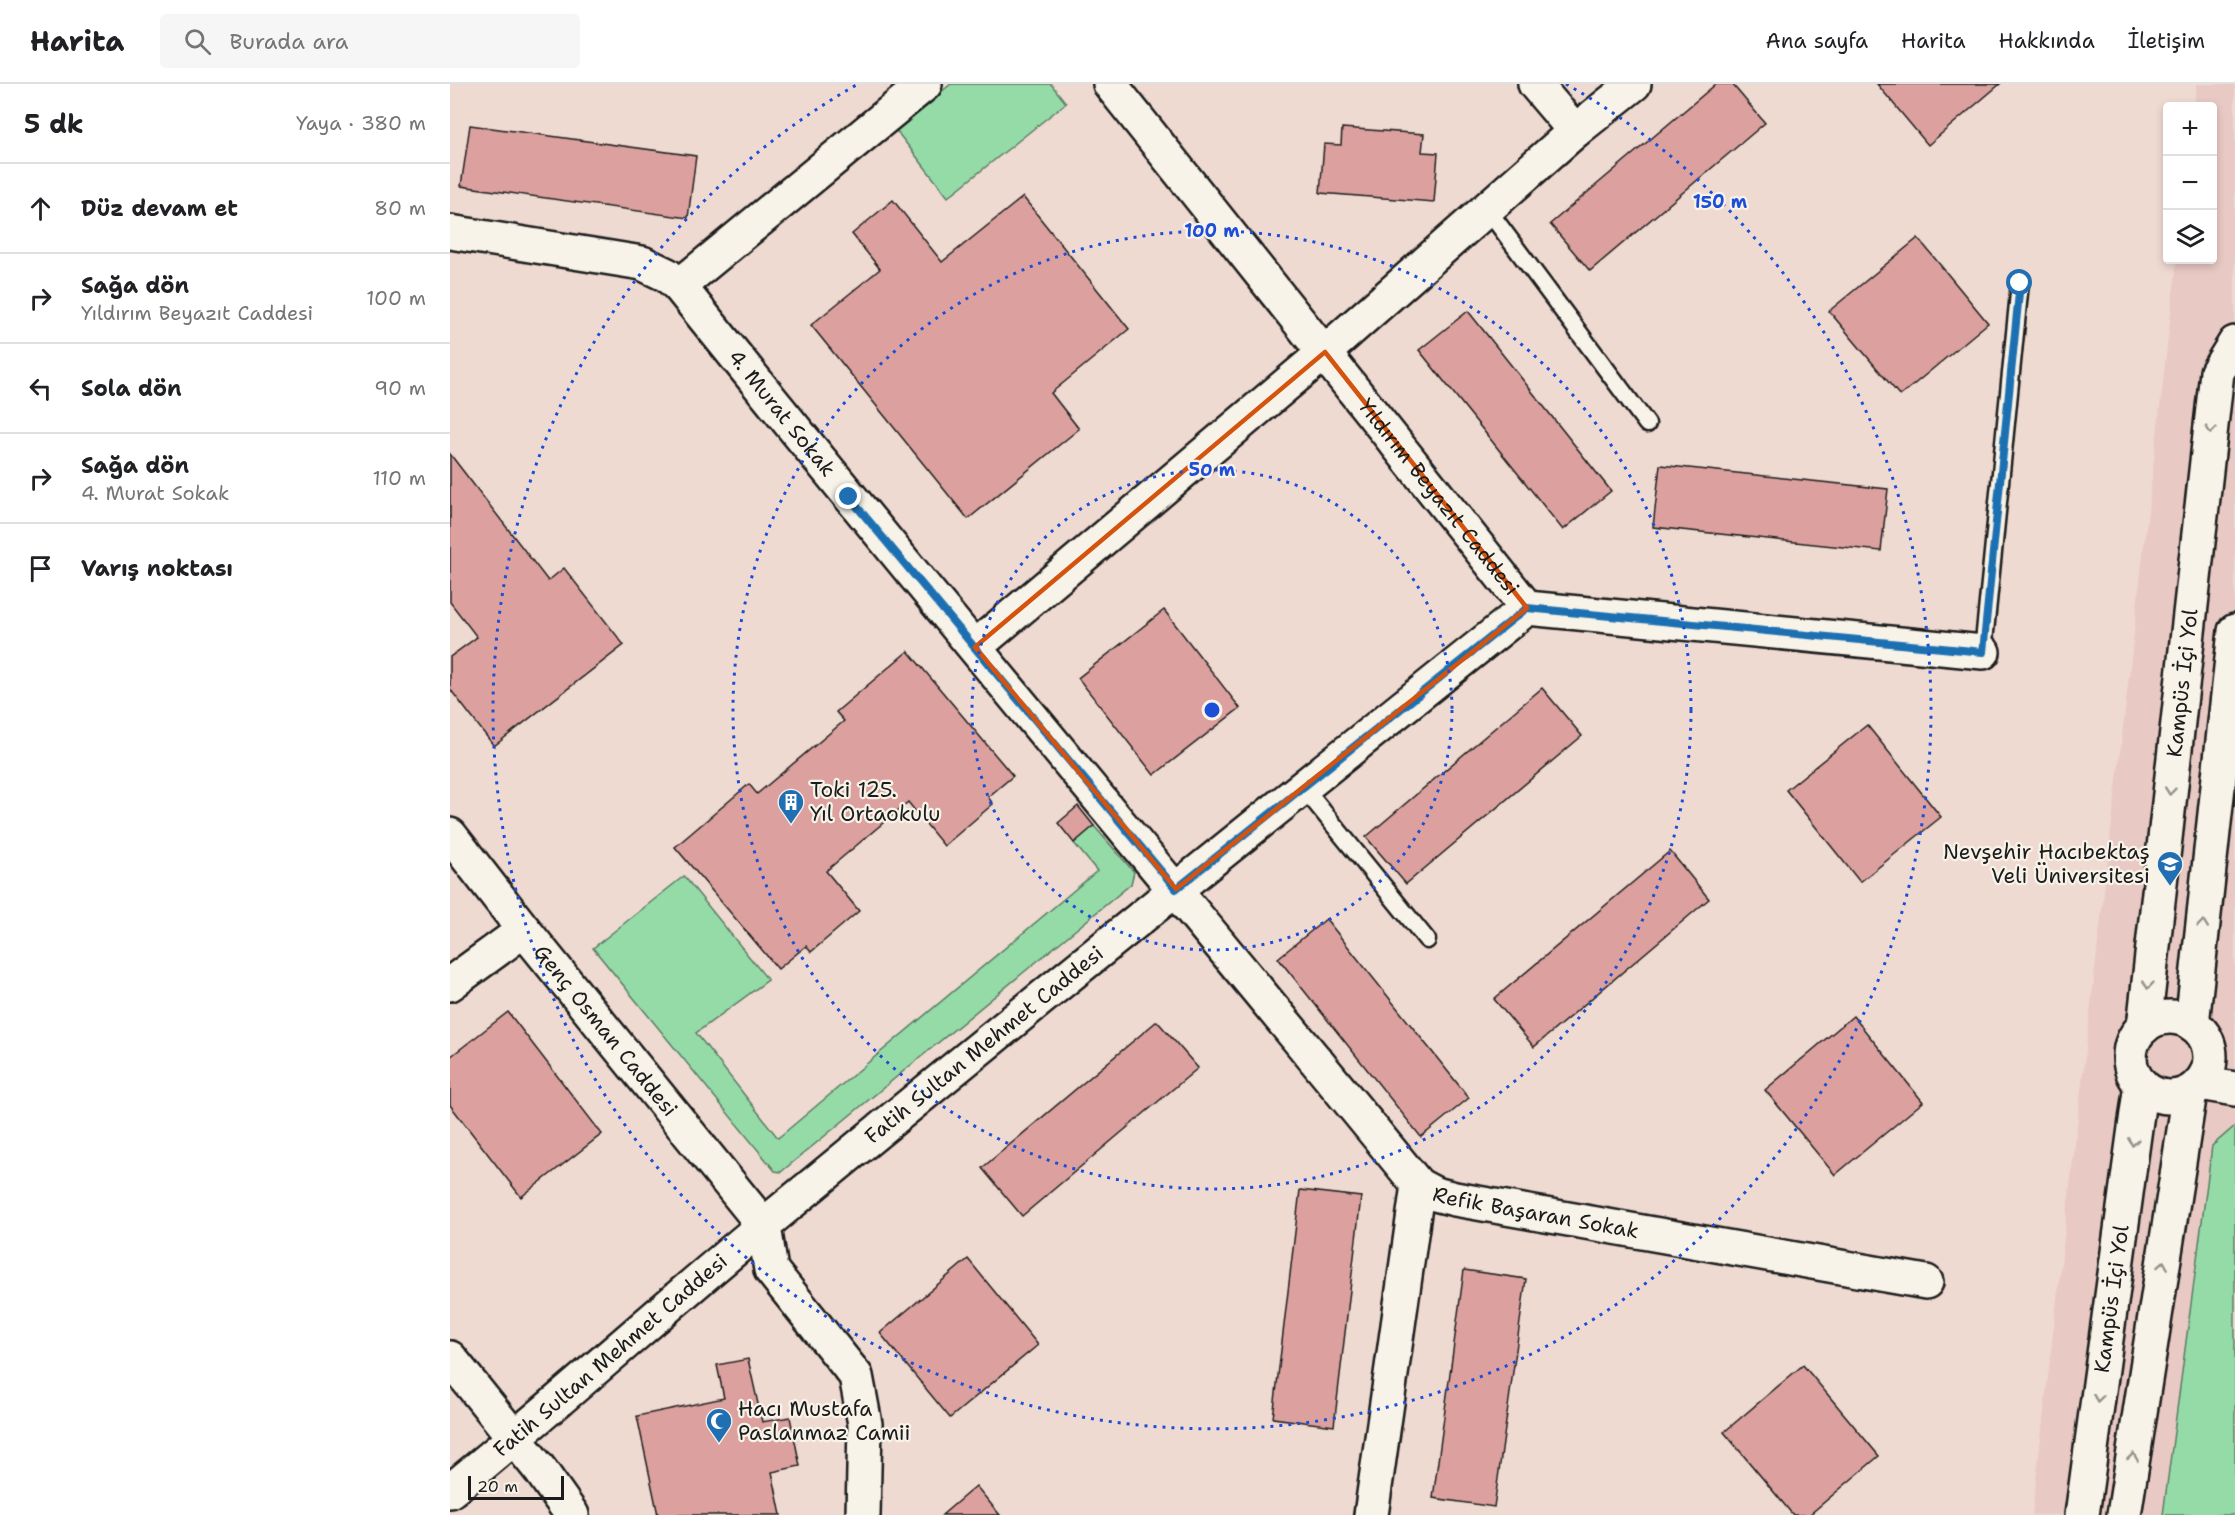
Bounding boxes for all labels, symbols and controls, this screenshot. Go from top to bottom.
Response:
search box [160,14,580,68]
text: Harita [30,22,124,60]
icon: search [181,25,214,58]
text: Burada ara [229,27,348,56]
text: Ana sayfa [1766,27,1868,55]
text: Harita [1901,27,1966,55]
text: Hakkında [1999,27,2095,55]
text: İletişim [2128,27,2205,55]
map controls [2163,102,2217,264]
button: + [2163,102,2217,156]
text: 5 dk [24,106,84,141]
text: Yaya · 380 m [296,110,426,136]
button: − [2163,156,2217,210]
text: 150 m [1693,190,1748,214]
icon: ahead [24,192,57,225]
text: Düz devam et [81,194,238,223]
text: 80 m [374,195,426,221]
button: layers [2163,210,2217,264]
text: 100 m [1184,219,1240,243]
route start [2006,269,2032,295]
text: Sağa dön [81,271,189,300]
icon: right [24,282,57,315]
text: 100 m [366,285,426,311]
text: Yıldırım Beyazıt Caddesi [81,300,313,326]
street label: 4. Murat Sokak [722,344,842,482]
icon: left [24,372,57,405]
text: Sola dön [81,374,182,403]
text: 90 m [374,375,426,401]
street label: Yıldırım Beyazıt Caddesi [1352,393,1526,601]
one-way arrow [2205,426,2218,435]
text: Sağa dön [81,451,189,480]
text: 50 m [1189,458,1236,482]
icon: right [24,462,57,495]
text: 110 m [372,465,426,491]
text: 4. Murat Sokak [81,480,229,506]
route end [835,483,861,509]
icon: arrive [24,552,57,585]
text: Varış noktası [81,554,233,583]
street label: Kampüs İçi Yol [2160,607,2205,759]
centre of rings [1202,700,1222,720]
place label: Toki 125. Yıl Ortaokulu [810,776,940,828]
one-way arrow [2164,786,2177,795]
building icon: Toki 125. Yıl Ortaokulu [776,787,806,825]
place label: Nevşehir Hacıbektaş Veli Üniversitesi [1943,838,2150,890]
school or university icon: Nevşehir Hacıbektaş Veli Üniversitesi [2155,849,2185,887]
one-way arrow [2196,919,2209,928]
street label: Genç Osman Caddesi [527,939,684,1122]
street label: Fatih Sultan Mehmet Caddesi [859,939,1109,1150]
one-way arrow [2143,980,2155,989]
one-way arrow [2127,1138,2139,1147]
street label: Refik Başaran Sokak [1430,1180,1641,1245]
street label: Kampüs İçi Yol [2088,1223,2136,1375]
street label: Fatih Sultan Mehmet Caddesi [487,1247,733,1463]
one-way arrow [2156,1260,2168,1269]
one-way arrow [2092,1393,2104,1403]
place label: Hacı Mustafa Paslanmaz Camii [738,1395,910,1447]
mosque icon: Hacı Mustafa Paslanmaz Camii [704,1406,734,1444]
one-way arrow [2126,1453,2139,1463]
scale bar [468,1473,564,1500]
text: 20 m [477,1476,518,1497]

